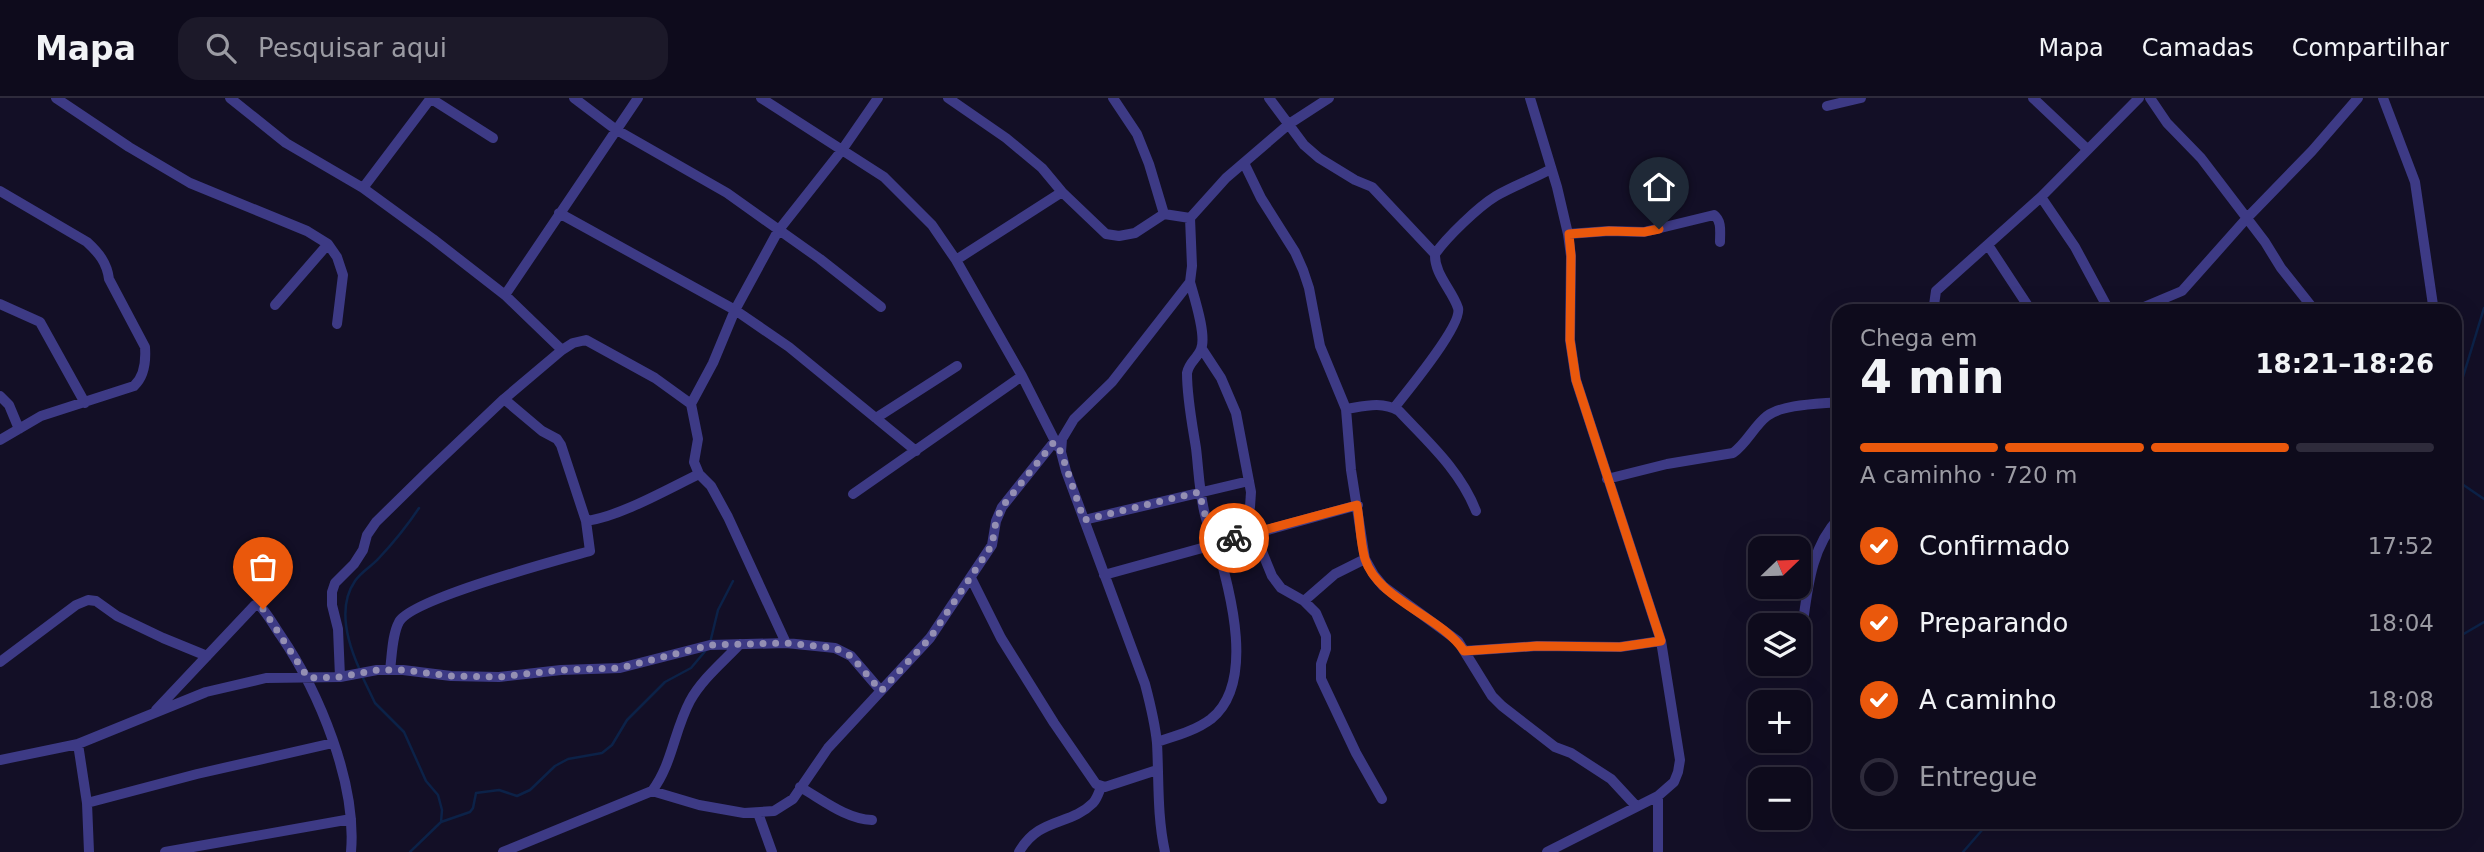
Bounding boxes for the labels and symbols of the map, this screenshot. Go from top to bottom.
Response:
pin [1629,157,1689,229]
courier [1199,503,1269,573]
north arrow [1748,536,1811,598]
pin [233,537,293,609]

